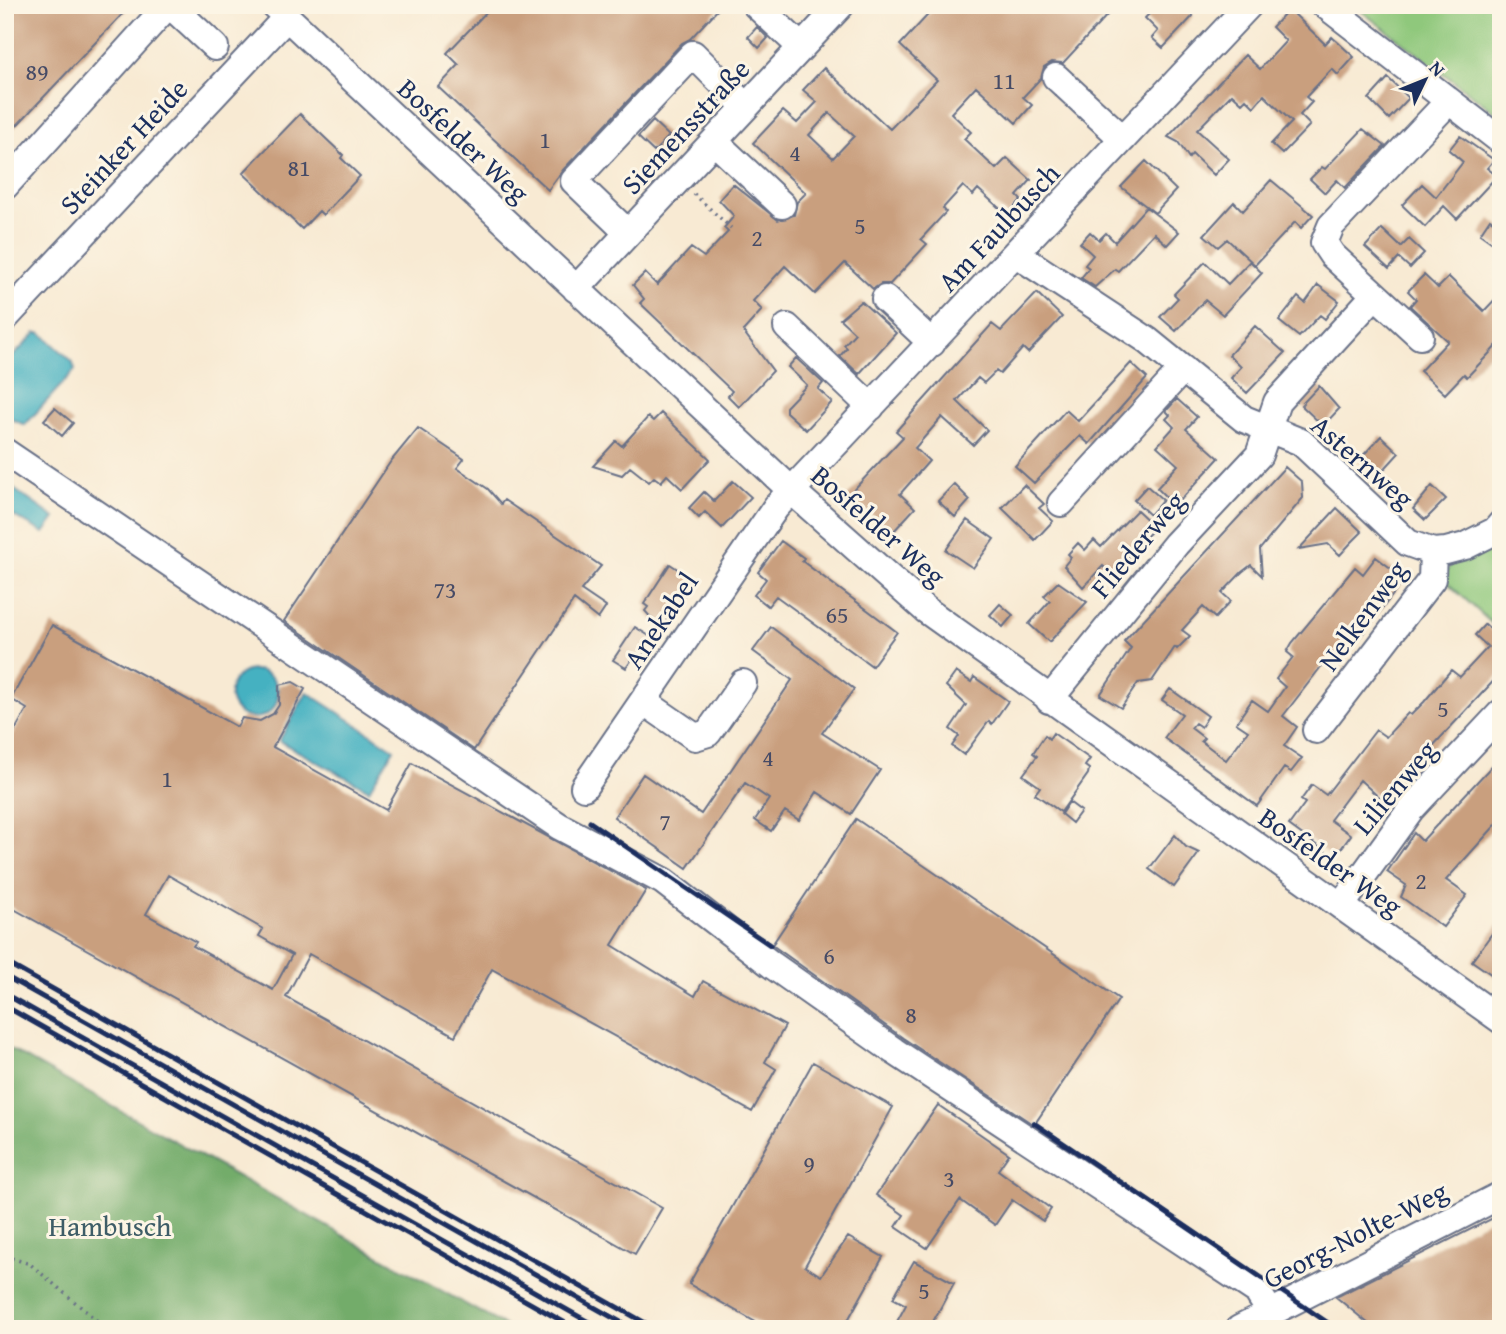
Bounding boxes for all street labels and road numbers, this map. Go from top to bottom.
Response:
street label: Siemensstraße [611,49,759,203]
street label: Bosfelder Weg [389,68,539,212]
street label: Steinker Heide [49,69,197,223]
street label: Am Faulbusch [927,153,1069,301]
street label: Asternweg [1302,405,1424,517]
street label: Bosfelder Weg [803,455,955,595]
street label: Fliederweg [1080,482,1194,606]
street label: Nelkenweg [1308,551,1416,679]
street label: Anekabel [613,563,707,677]
street label: Lilienweg [1342,731,1446,843]
street label: Bosfelder Weg [1251,796,1411,926]
street label: Georg-Nolte-Weg [1256,1170,1454,1298]

